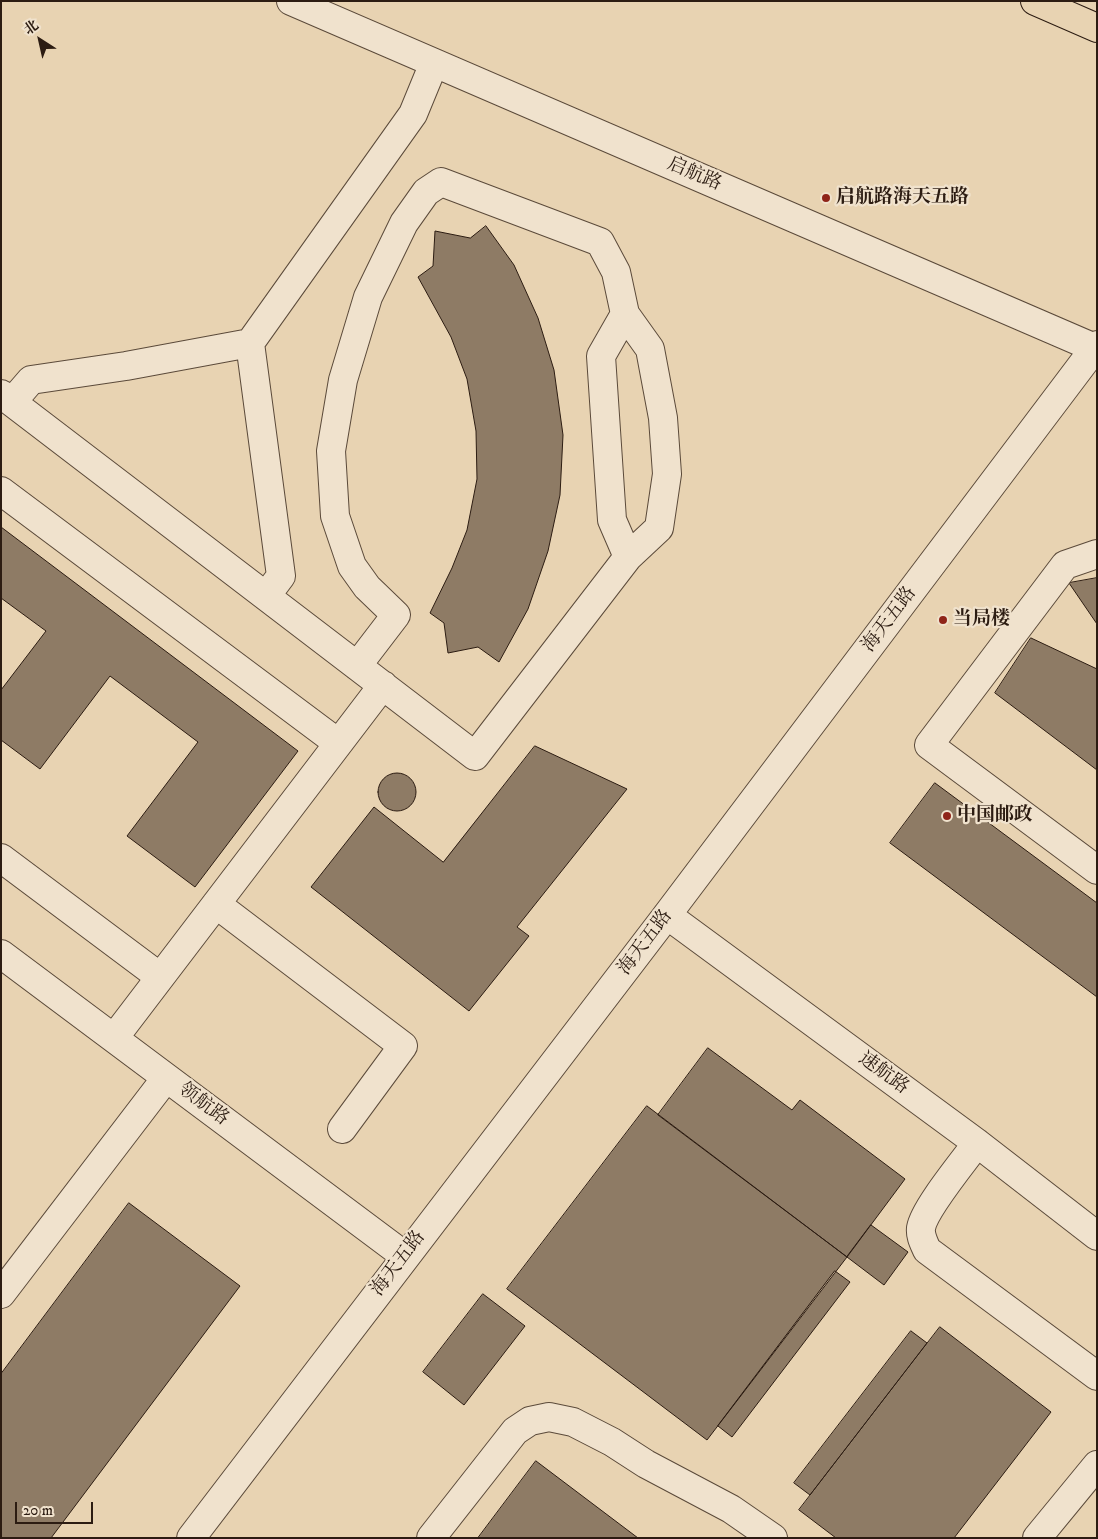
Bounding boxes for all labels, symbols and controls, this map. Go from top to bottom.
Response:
north arrow [15,15,65,65]
text: 北 [21,16,42,39]
street label: 启航路 [663,153,725,197]
place label: 启航路海天五路 [836,187,969,209]
marker: 启航路海天五路 [820,192,832,204]
street label: 海天五路 [858,583,922,657]
place label: 当局楼 [953,609,1010,631]
marker: 当局楼 [937,614,949,626]
place label: 中国邮政 [957,805,1033,827]
marker: 中国邮政 [941,810,953,822]
street label: 海天五路 [614,906,678,980]
street label: 速航路 [853,1048,913,1100]
street label: 领航路 [173,1079,233,1131]
street label: 海天五路 [367,1227,431,1301]
scale bar [18,1492,95,1524]
text: 20 m [23,1501,53,1520]

